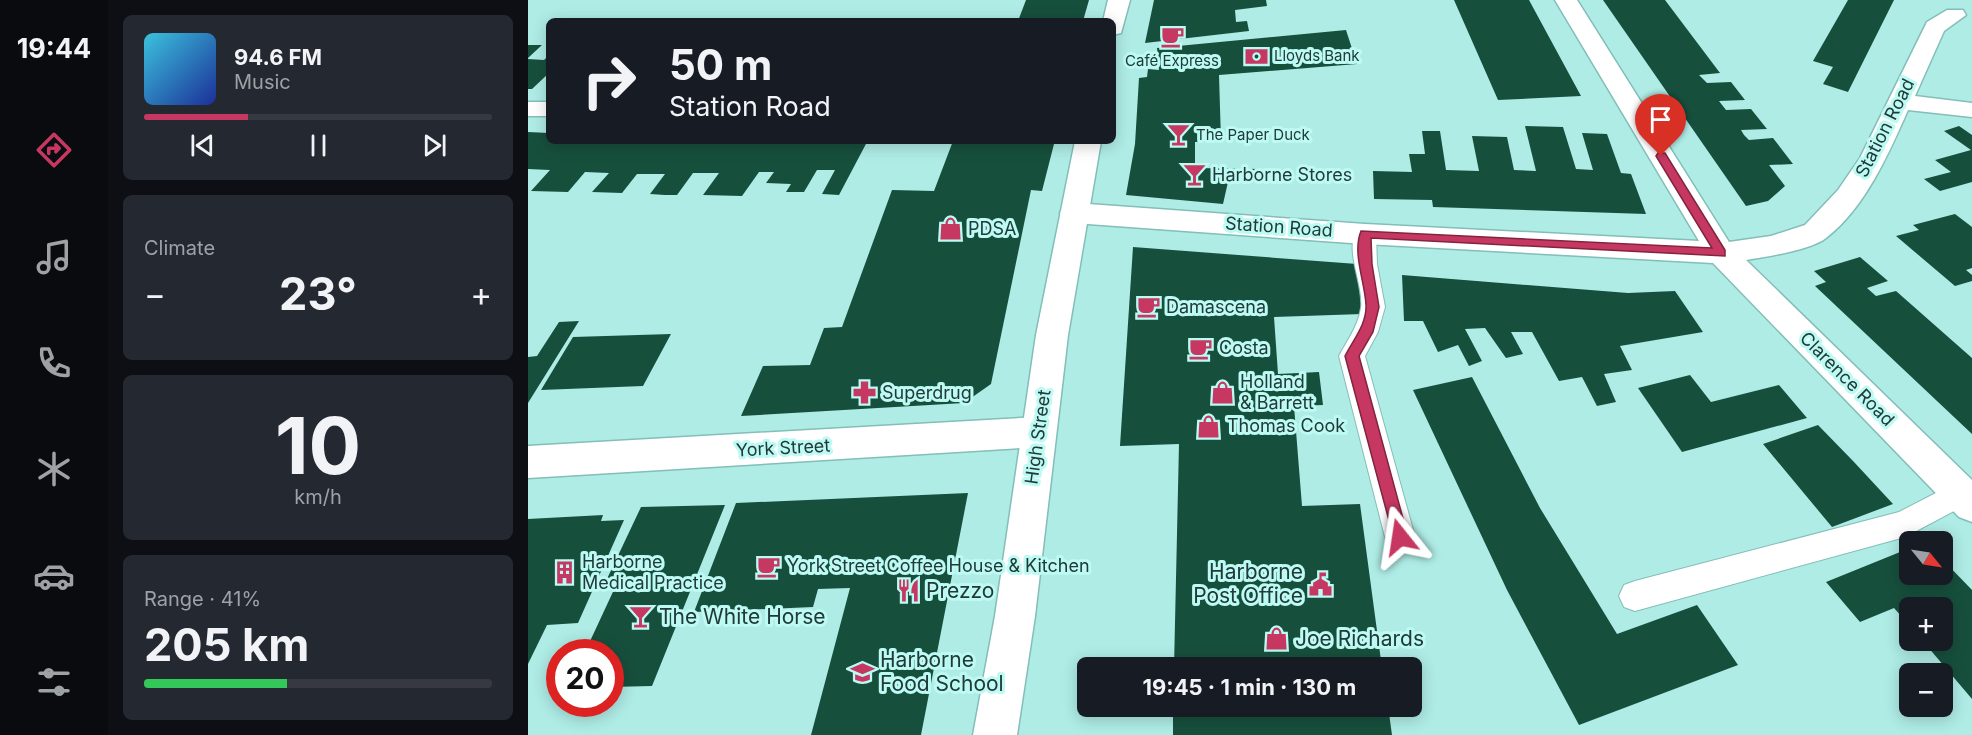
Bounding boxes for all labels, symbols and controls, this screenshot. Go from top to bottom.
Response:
cafe icon: Café Express [1159,24,1185,50]
text: 19:44 [17,32,91,65]
text: 50 m [669,39,772,90]
icon: right [570,42,648,120]
bank icon: Lloyds Bank [1243,43,1269,69]
text: 94.6 FM [234,44,322,70]
place label: Lloyds Bank [1274,46,1360,65]
place label: Café Express [1125,51,1219,70]
text: Music [234,70,291,94]
street label: Station Road [1851,75,1918,181]
text: Station Road [669,90,831,123]
pin [1635,94,1686,156]
icon: arrive [1644,103,1677,136]
bar icon: The Paper Duck [1165,122,1191,148]
place label: The Paper Duck [1196,125,1311,144]
icon: directions [33,129,75,171]
icon: previous [186,129,219,162]
icon: pause [302,129,335,162]
icon: next [418,129,451,162]
bar icon: Harborne Stores [1181,162,1207,188]
place label: Harborne Stores [1212,164,1352,185]
street label: Station Road [1225,212,1334,241]
shop icon: PDSA [937,216,963,242]
place label: PDSA [968,218,1016,239]
icon: music [33,236,75,278]
text: Climate [144,236,215,260]
text: 23° [279,266,357,321]
text: − [144,274,166,314]
text: + [470,274,492,314]
cafe icon: Damascena [1135,294,1161,320]
place label: Damascena [1166,296,1266,317]
street label: Clarence Road [1796,327,1899,430]
cafe icon: Costa [1188,335,1214,361]
place label: Costa [1219,337,1269,358]
icon: phone [33,342,75,384]
place label: Holland & Barrett [1240,371,1314,413]
shop icon: Holland & Barrett [1209,379,1235,405]
pharmacy icon: Superdrug [851,380,877,406]
place label: Superdrug [882,382,972,403]
street label: High Street [1020,388,1055,486]
text: 10 [275,398,361,493]
shop icon: Thomas Cook [1196,413,1222,439]
place label: Thomas Cook [1227,415,1345,436]
street label: York Street [735,435,831,460]
icon: climate [33,448,75,490]
text: km/h [294,485,342,509]
position arrow [1368,505,1432,569]
north arrow [1899,531,1953,585]
map controls [1899,531,1953,717]
place label: Harborne Medical Practice [582,551,724,593]
cafe icon: York Street Coffee House & Kitchen [756,553,782,579]
icon: car [33,555,75,597]
place label: York Street Coffee House & Kitchen [787,555,1090,576]
building icon: Harborne Medical Practice [551,559,577,585]
place label: Harborne Post Office [1193,559,1303,608]
public building icon: Harborne Post Office [1308,571,1334,597]
restaurant icon: Prezzo [895,578,921,604]
place label: Prezzo [926,578,994,603]
text: Range · 41% [144,587,261,611]
button: + [1899,597,1953,651]
bar icon: The White Horse [628,604,654,630]
place label: The White Horse [659,604,826,629]
text: 205 km [144,617,309,672]
shop icon: Joe Richards [1264,626,1290,652]
place label: Joe Richards [1295,626,1424,651]
speed limit sign: 20 [546,639,624,717]
place label: Harborne Food School [880,647,1004,696]
school or university icon: Harborne Food School [849,659,875,685]
icon: filters [33,661,75,703]
button: − [1899,663,1953,717]
text: 19:45 · 1 min · 130 m [1143,674,1356,700]

